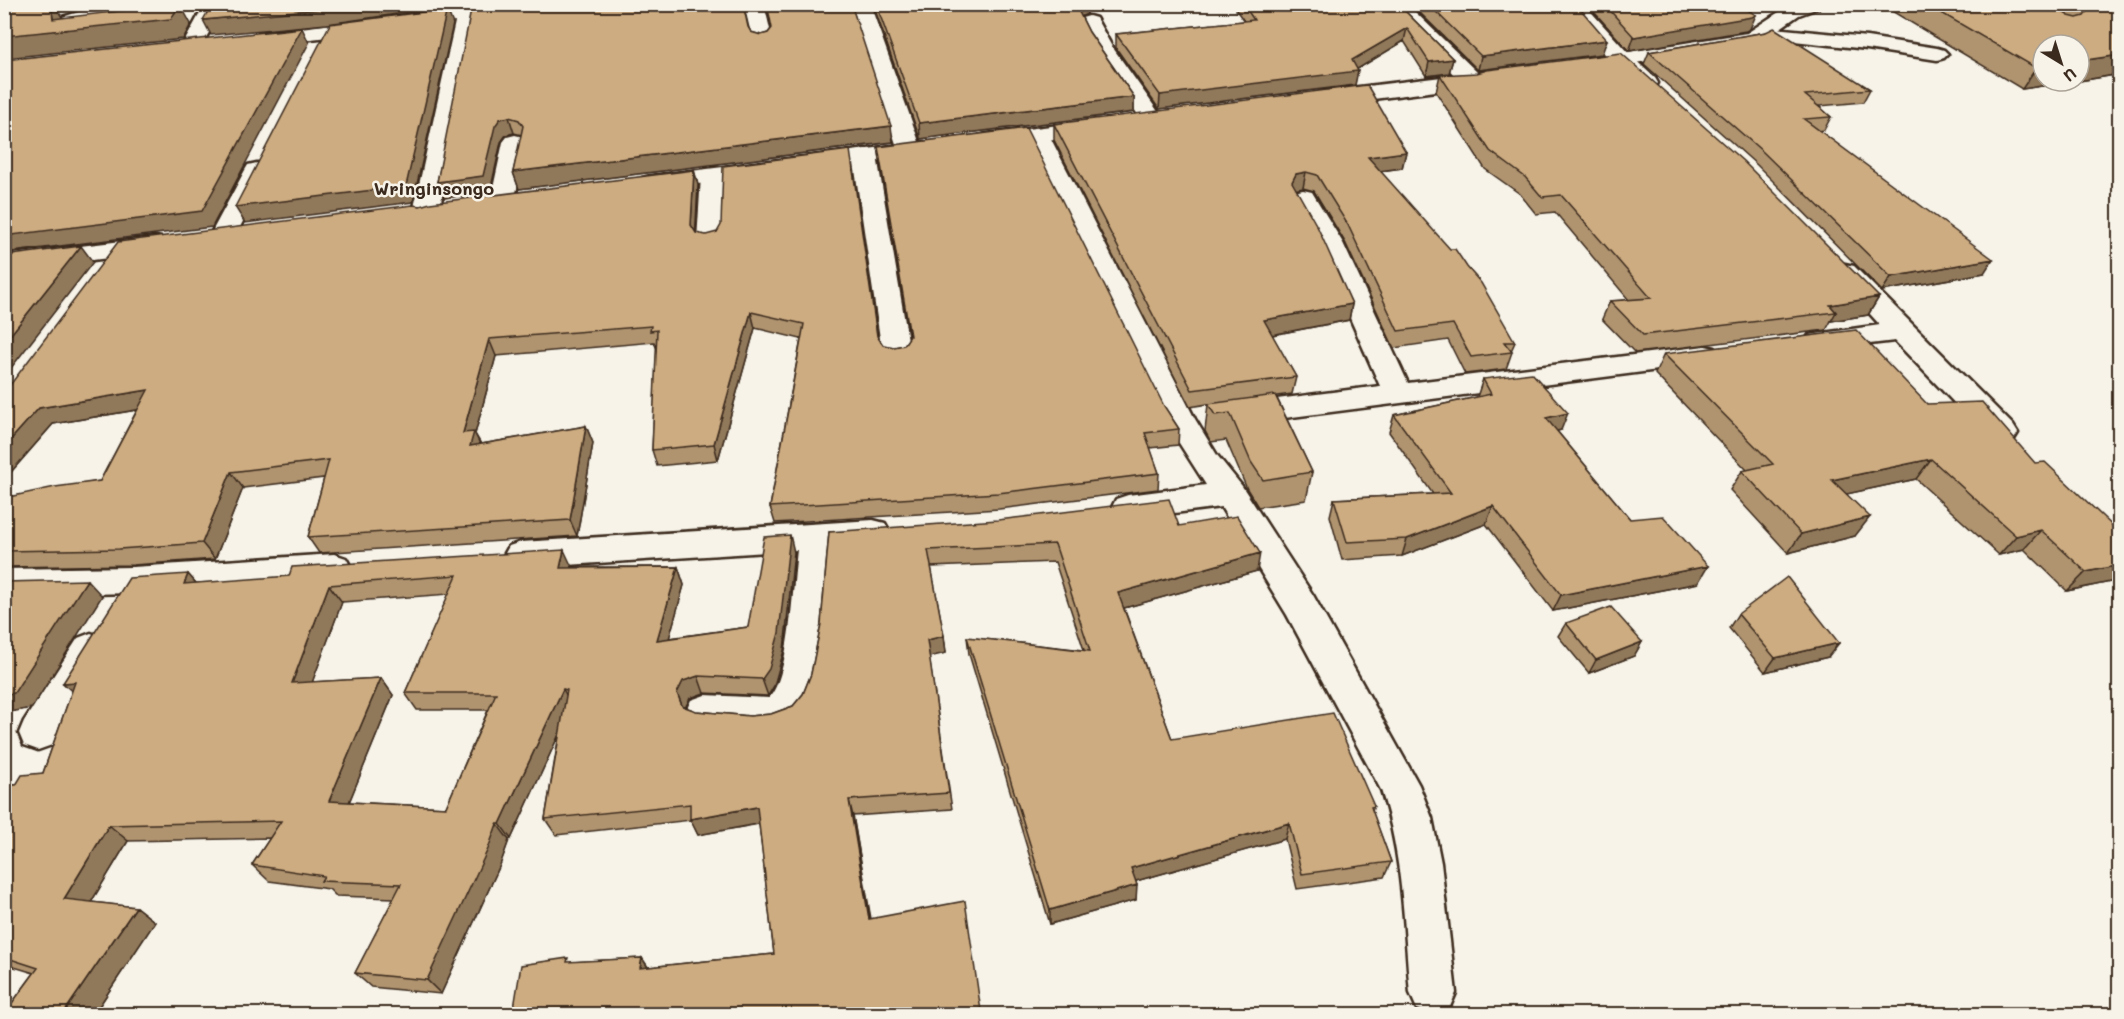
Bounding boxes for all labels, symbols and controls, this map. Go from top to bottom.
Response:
north arrow [2031,33,2091,93]
text: U [2060,63,2081,87]
district label: Wringinsongo [374,176,494,200]

